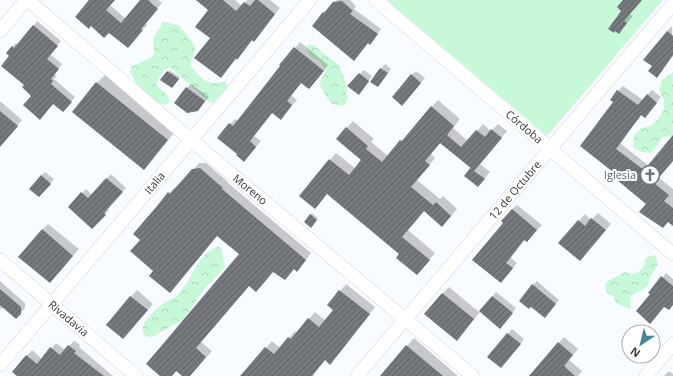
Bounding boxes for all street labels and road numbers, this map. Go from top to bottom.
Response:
street label: Córdoba [503,106,546,146]
street label: 12 de Octubre [485,157,544,222]
street label: Italia [141,168,168,197]
street label: Moreno [230,170,271,208]
street label: Rivadavia [45,297,92,339]

